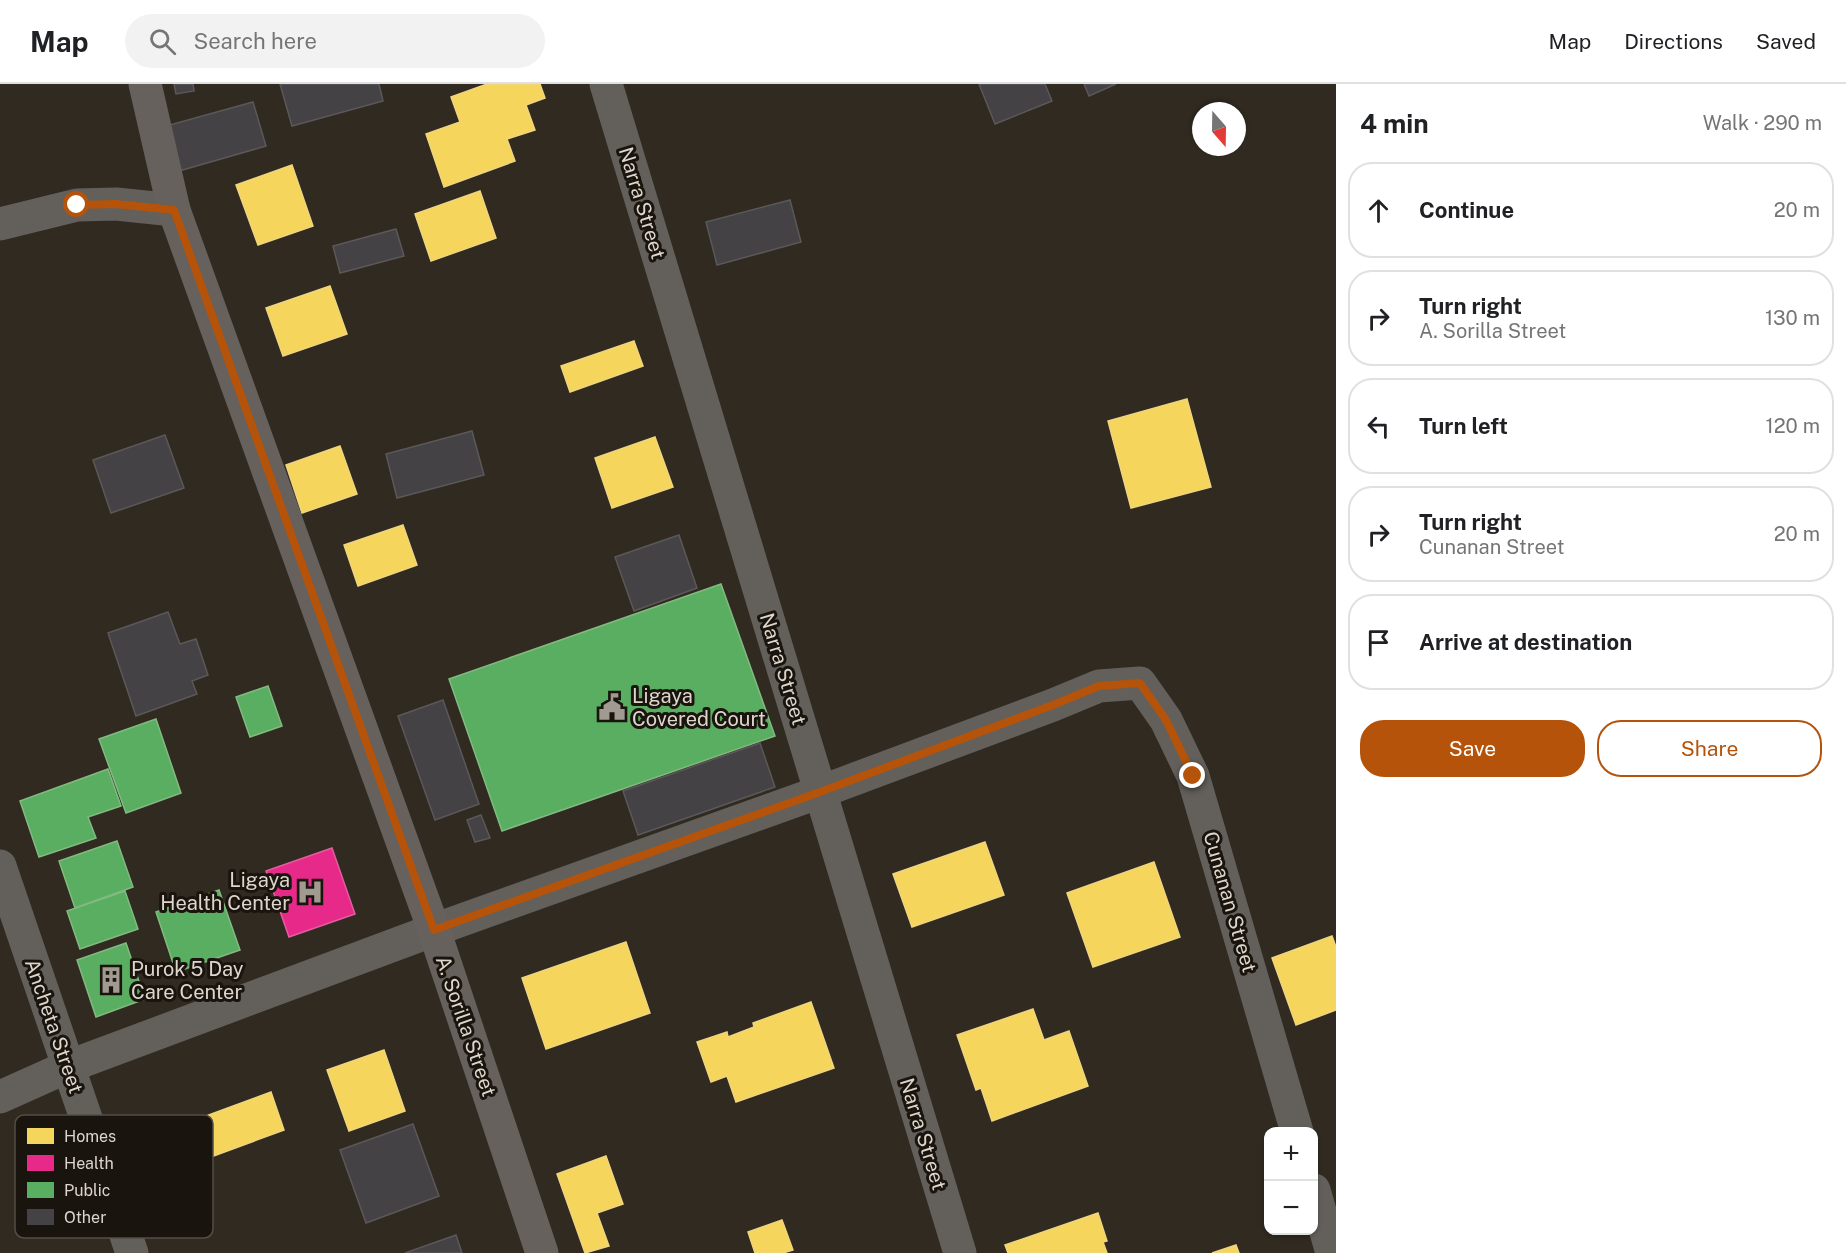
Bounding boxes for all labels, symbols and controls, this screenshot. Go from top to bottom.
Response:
search box [125,14,545,68]
text: Map [30,25,89,58]
icon: search [146,25,179,58]
text: Search here [194,28,317,54]
text: Map [1549,29,1591,54]
text: Directions [1624,29,1723,54]
text: Saved [1756,29,1816,54]
north arrow [1192,102,1246,156]
text: 4 min [1360,108,1429,139]
text: Walk · 290 m [1703,111,1822,135]
street label: Narra Street [614,144,670,262]
route start [63,191,89,217]
icon: ahead [1362,194,1395,227]
text: Continue [1419,197,1514,223]
text: 20 m [1774,198,1820,222]
text: Turn right [1419,293,1522,319]
icon: right [1362,302,1395,335]
text: 130 m [1765,306,1820,330]
text: A. Sorilla Street [1419,319,1566,343]
icon: left [1362,410,1395,443]
text: Turn left [1419,413,1508,439]
text: 120 m [1766,414,1820,438]
text: Turn right [1419,509,1522,535]
icon: right [1362,518,1395,551]
text: 20 m [1774,522,1820,546]
text: Cunanan Street [1419,535,1564,559]
street label: Narra Street [755,610,811,728]
icon: arrive [1362,626,1395,659]
text: Arrive at destination [1419,629,1632,655]
place label: Ligaya Covered Court [632,684,766,731]
public building icon: Ligaya Covered Court [597,692,627,722]
button: Save [1360,720,1585,777]
button: Share [1597,720,1822,777]
route end [1179,762,1205,788]
street label: Cunanan Street [1198,829,1262,975]
place label: Ligaya Health Center [160,868,290,915]
hospital icon: Ligaya Health Center [295,877,325,907]
street label: A. Sorilla Street [431,953,501,1099]
street label: Ancheta Street [20,955,88,1097]
place label: Purok 5 Day Care Center [131,957,244,1004]
building icon: Purok 5 Day Care Center [96,965,126,995]
street label: Narra Street [895,1075,951,1193]
legend [15,1115,213,1238]
text: Homes [64,1127,116,1146]
map controls [1264,1127,1318,1235]
button: + [1264,1127,1318,1181]
text: Health [64,1154,114,1173]
text: Public [64,1181,111,1200]
button: − [1264,1181,1318,1235]
text: Other [64,1208,106,1227]

